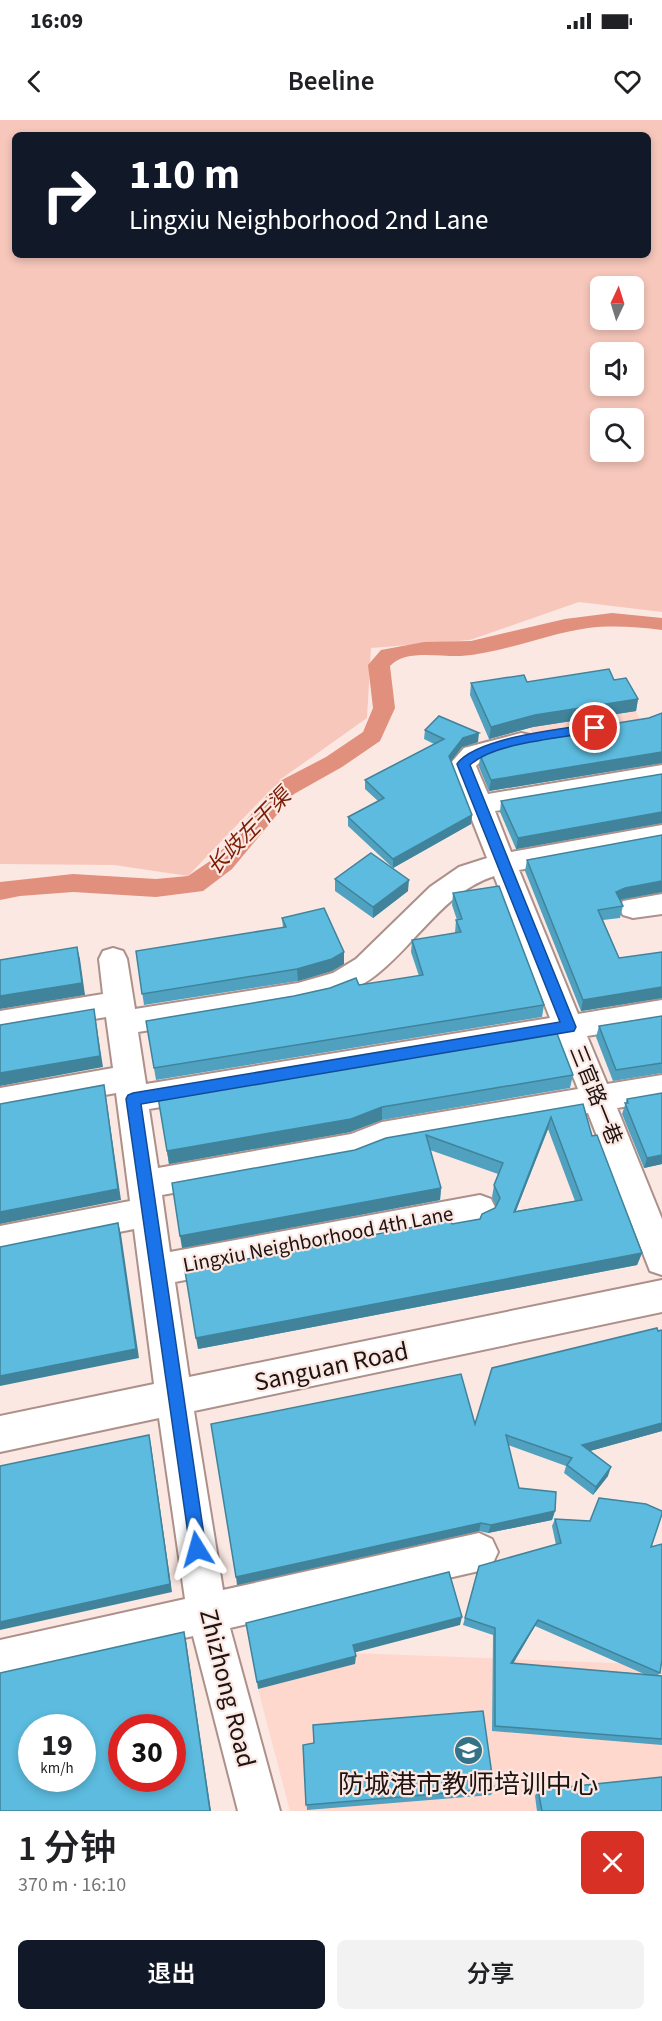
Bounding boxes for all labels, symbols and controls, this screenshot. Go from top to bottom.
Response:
text: 16:09 [30,5,83,37]
text: Beeline [288,62,374,101]
icon: back [18,65,51,98]
icon: heart [611,65,644,98]
text: 110 m [129,145,240,205]
icon: right [30,156,108,234]
text: Lingxiu Neighborhood 2nd Lane [129,201,488,240]
north arrow [590,276,644,330]
map controls [590,276,644,462]
button: sound [590,342,644,396]
button: search [590,408,644,462]
pin [569,702,620,753]
icon: arrive [578,711,611,744]
water label: 长歧左干渠 [199,779,301,882]
street label: 三官路一巷 [562,1041,630,1149]
street label: Lingxiu Neighborhood 4th Lane [180,1198,456,1280]
street label: Sanguan Road [251,1332,412,1401]
position arrow [165,1517,229,1581]
street label: Zhizhong Road [190,1605,265,1771]
speed limit sign: 30 [108,1714,186,1792]
text: 19 [41,1724,73,1767]
school or university icon: 防城港市教师培训中心 [452,1734,484,1766]
text: km/h [40,1758,74,1779]
place label: 防城港市教师培训中心 [338,1766,598,1803]
text: 1 分钟 [18,1823,116,1874]
button: close [581,1831,644,1894]
text: 370 m · 16:10 [18,1871,126,1899]
button: 退出 [18,1940,325,2009]
button: 分享 [337,1940,644,2009]

